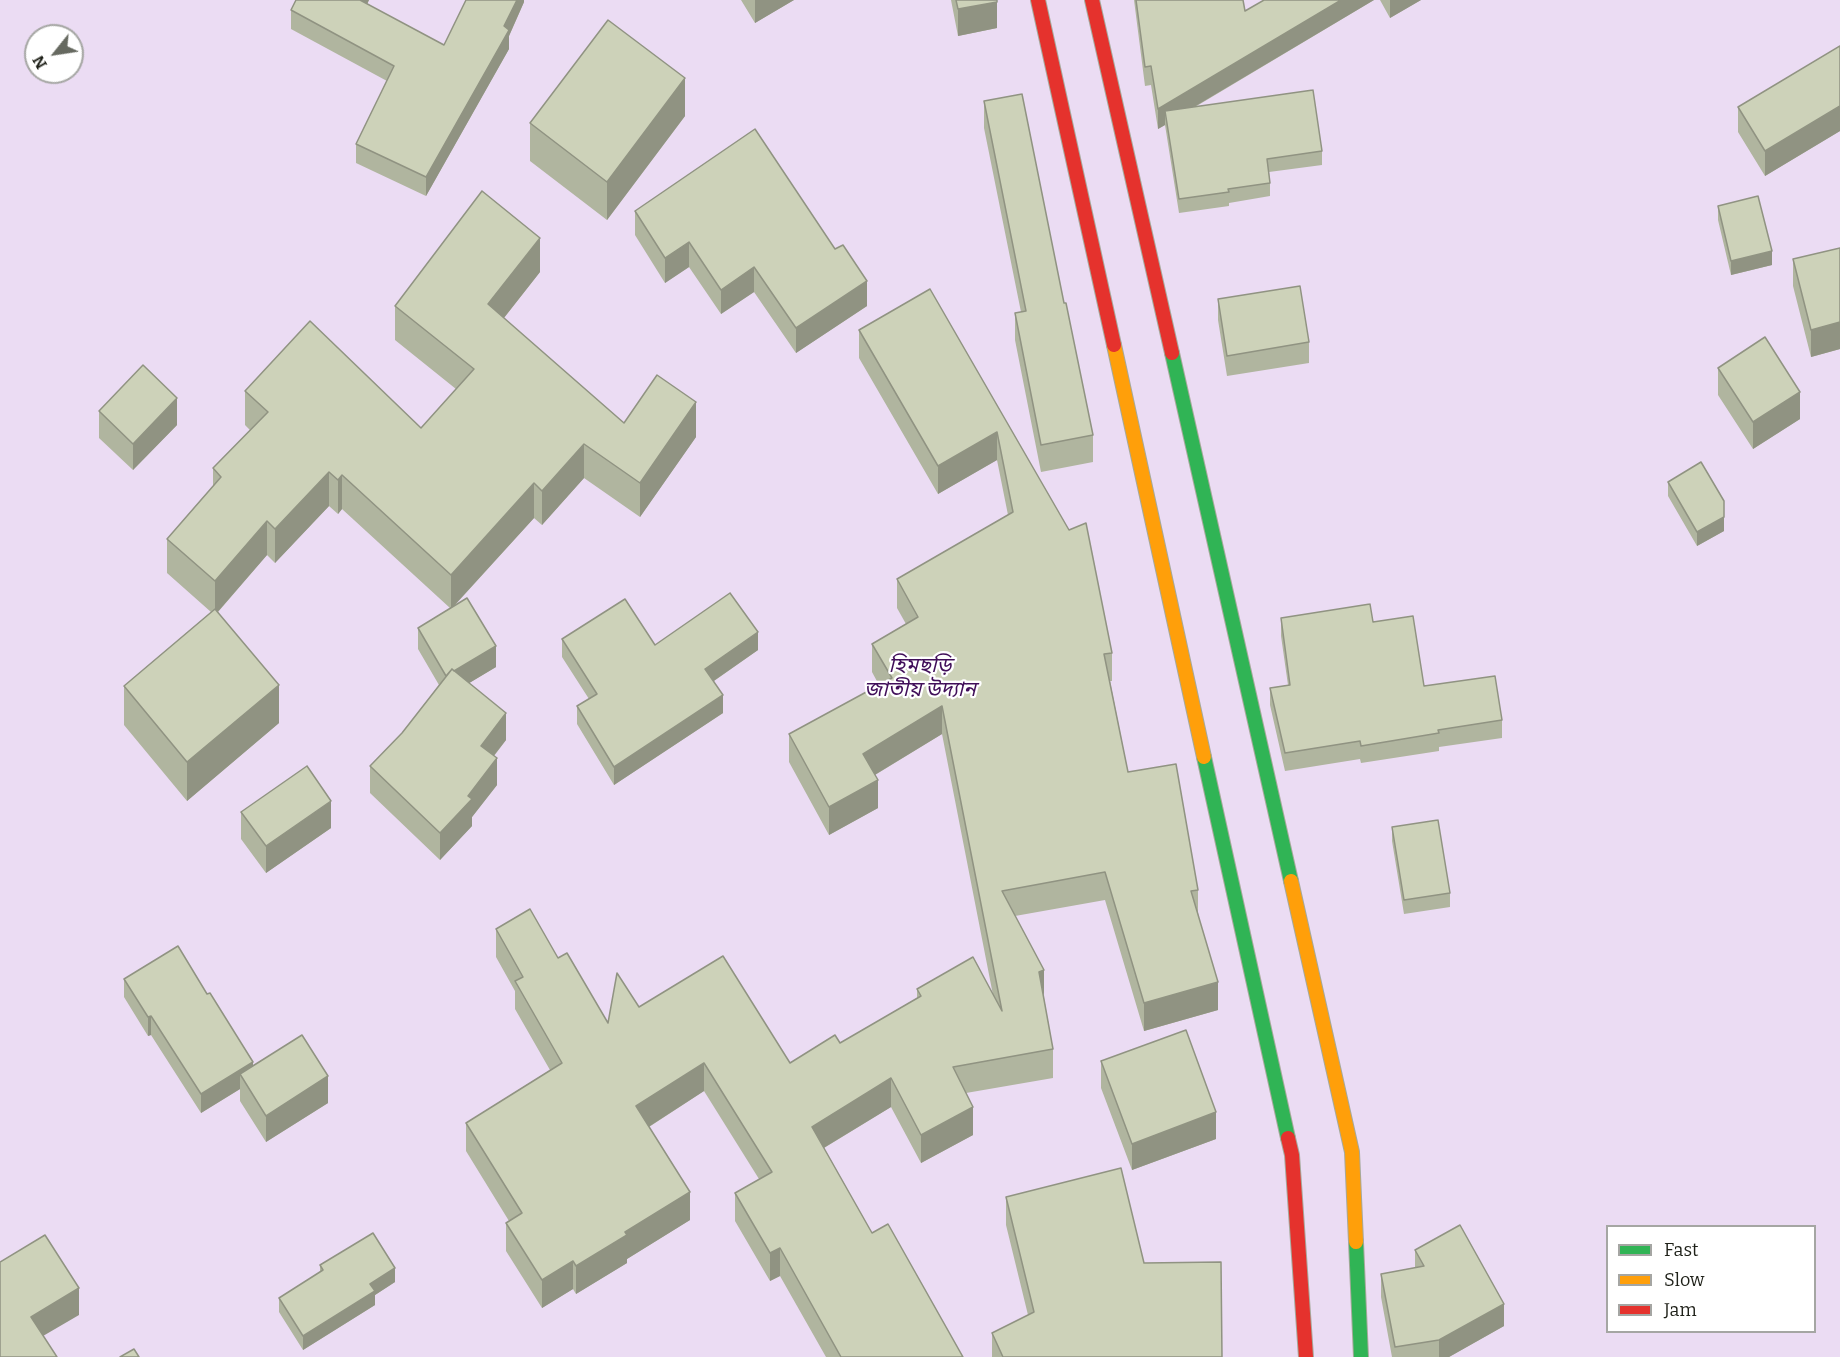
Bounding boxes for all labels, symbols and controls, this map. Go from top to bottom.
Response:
north arrow [24,24,84,84]
text: N [28,52,51,72]
park label: হিমছড়ি জাতীয় উদ্যান [864,653,976,703]
legend [1606,1225,1816,1333]
text: Fast [1664,1239,1699,1261]
text: Slow [1664,1269,1704,1291]
text: Jam [1664,1299,1697,1321]

